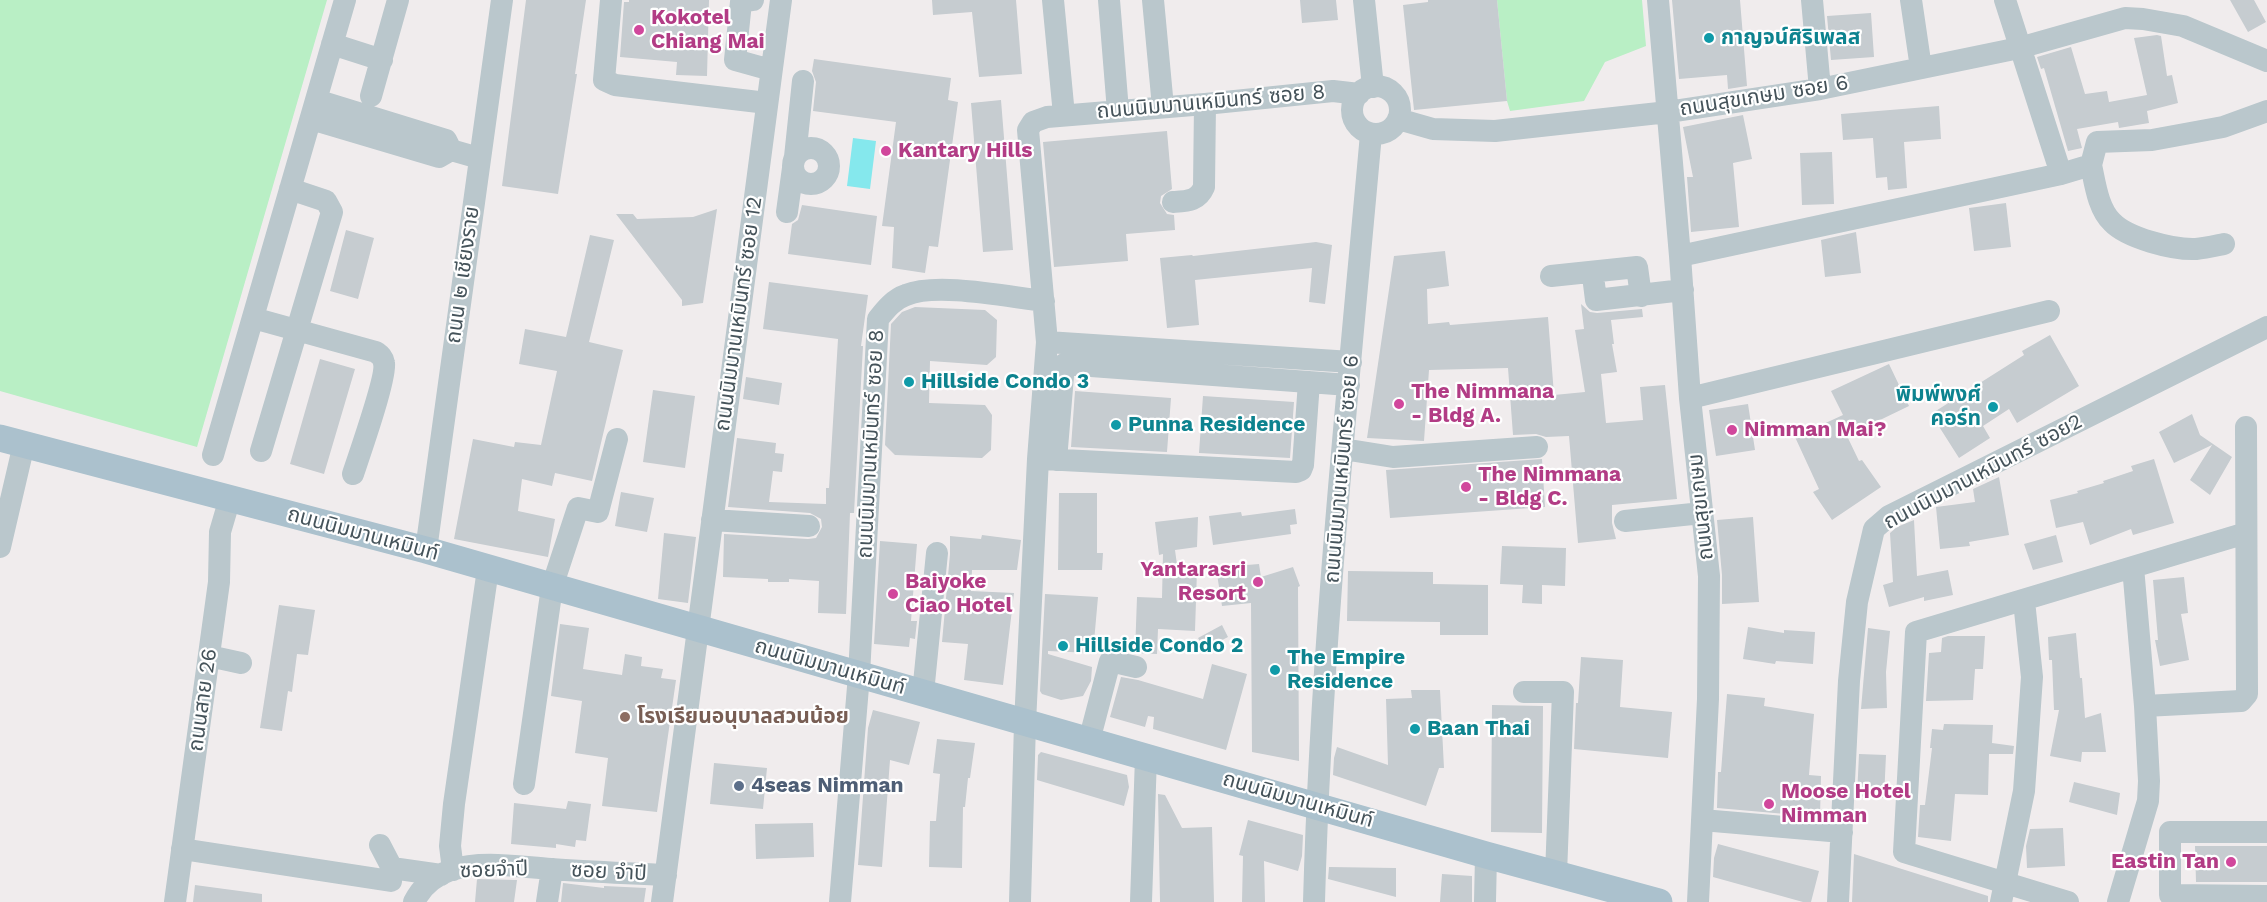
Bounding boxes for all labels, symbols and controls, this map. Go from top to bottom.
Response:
place label: Kokotel Chiang Mai [651,5,765,55]
marker: Kokotel Chiang Mai [632,23,646,37]
place label: กาญจน์ศิริเพลส [1721,25,1860,51]
marker: กาญจน์ศิริเพลส [1702,31,1716,45]
street label: ถนนสุขเกษม ซอย 6 [1678,70,1850,122]
street label: ถนนนิมมานเหมินทร์ ซอย 8 [1096,79,1326,125]
place label: Kantary Hills [898,138,1033,164]
marker: Kantary Hills [879,144,893,158]
street label: ถนนนิมมานเหมินทร์ ซอย 12 [710,195,768,433]
street label: ถนน ๒ เชียงราย [441,205,485,345]
street label: ถนนนิมมานเหมินทร์ ซอย 8 [852,329,890,559]
street label: ถนนนิมมานเหมินทร์ ซอย 6 [1319,354,1365,584]
place label: Hillside Condo 3 [921,369,1089,395]
marker: Hillside Condo 3 [902,375,916,389]
place label: The Nimmana - Bldg A. [1411,379,1554,429]
place label: พิมพ์พงศ์ คอร์ท [1896,382,1981,432]
marker: The Nimmana - Bldg A. [1392,397,1406,411]
marker: พิมพ์พงศ์ คอร์ท [1986,400,2000,414]
street label: ถนนนิมมานเหมินทร์ ซอย2 [1879,409,2087,535]
place label: Punna Residence [1128,412,1305,438]
place label: Nimman Mai? [1744,417,1886,443]
marker: Punna Residence [1109,418,1123,432]
marker: Nimman Mai? [1725,423,1739,437]
street label: ถนนสุขเกษม [1683,452,1719,562]
place label: The Nimmana - Bldg C. [1478,462,1621,512]
marker: The Nimmana - Bldg C. [1459,480,1473,494]
street label: ถนนนิมมานเหมินท์ [285,502,441,566]
place label: Yantarasri Resort [1140,557,1246,607]
place label: Baiyoke Ciao Hotel [905,569,1012,619]
marker: Yantarasri Resort [1251,575,1265,589]
marker: Baiyoke Ciao Hotel [886,587,900,601]
street label: ถนนนิมมานเหมินท์ [752,633,908,701]
place label: Hillside Condo 2 [1075,633,1243,659]
marker: Hillside Condo 2 [1056,639,1070,653]
place label: The Empire Residence [1287,645,1405,695]
street label: ถนนสาย 26 [183,647,223,753]
marker: The Empire Residence [1268,663,1282,677]
place label: โรงเรียนอนุบาลสวนน้อย [637,704,849,730]
marker: โรงเรียนอนุบาลสวนน้อย [618,710,632,724]
place label: Baan Thai [1427,716,1530,742]
marker: Baan Thai [1408,722,1422,736]
street label: ถนนนิมมานเหมินท์ [1220,766,1376,834]
place label: 4seas Nimman [751,773,904,799]
marker: 4seas Nimman [732,779,746,793]
place label: Moose Hotel Nimman [1781,779,1911,829]
marker: Moose Hotel Nimman [1762,797,1776,811]
place label: Eastin Tan [2111,849,2219,875]
marker: Eastin Tan [2224,855,2238,869]
street label: ซอยจำปี [459,856,529,884]
street label: ซอย จำปี [571,857,647,887]

